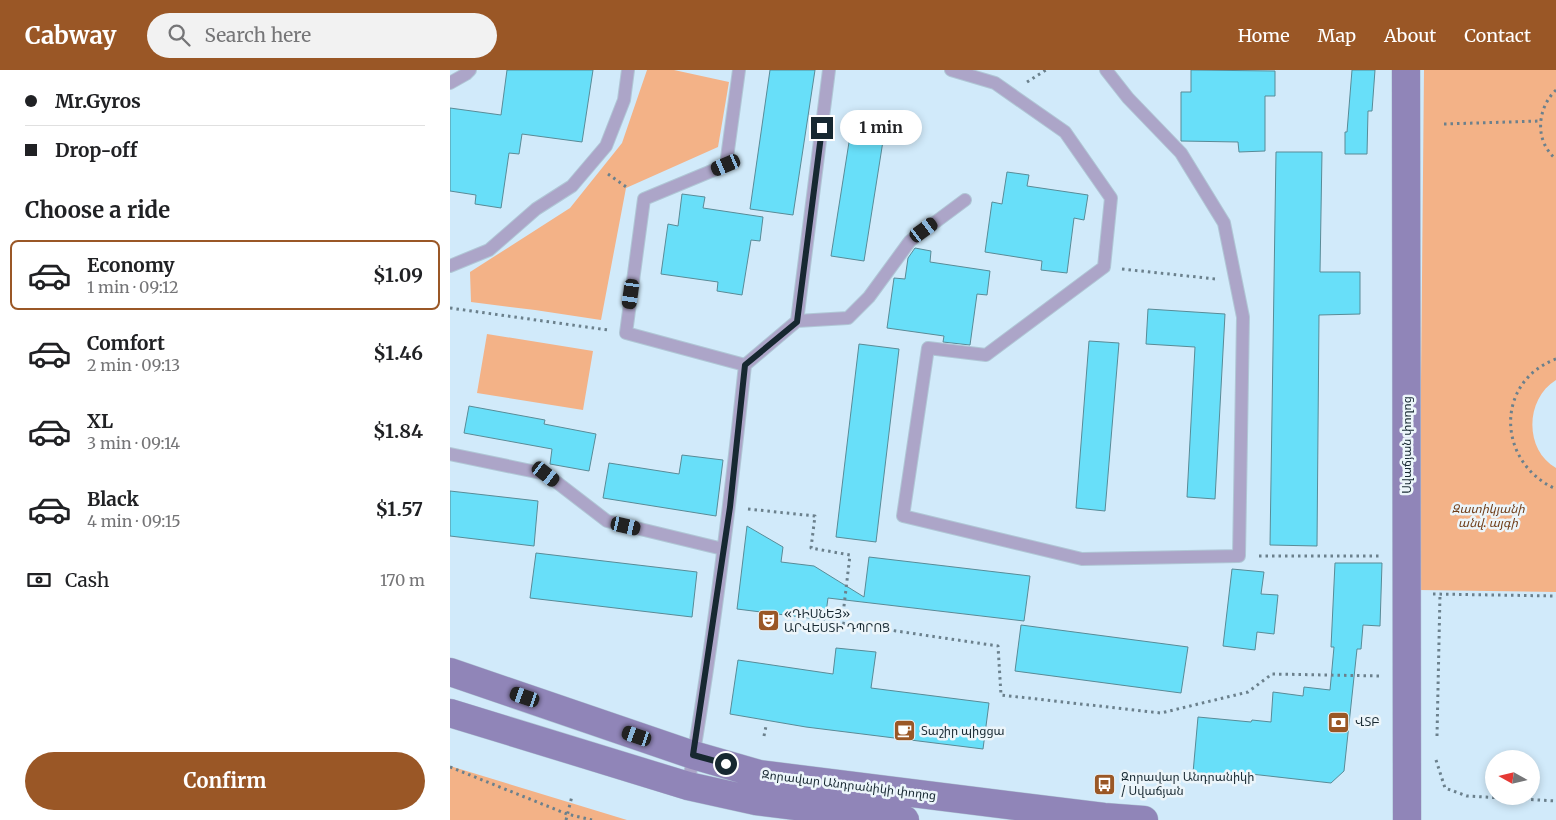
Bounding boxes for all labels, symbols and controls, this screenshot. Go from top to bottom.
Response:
search box [147,13,497,58]
text: Cabway [25,20,117,51]
icon: search [165,21,193,49]
text: Search here [205,23,311,47]
text: Home [1238,24,1290,47]
text: Map [1318,24,1356,47]
text: About [1384,24,1436,47]
text: Contact [1464,24,1531,47]
text: Mr.Gyros [55,89,141,113]
callout: 1 min [840,110,922,146]
route end [811,117,833,139]
text: 1 min [859,117,903,137]
text: Drop-off [55,138,137,162]
car [709,152,742,178]
text: Choose a ride [25,196,170,224]
car [907,215,940,245]
icon: car [27,253,72,298]
text: Economy [87,253,175,277]
text: $1.09 [373,263,423,287]
text: 1 min · 09:12 [87,277,179,297]
car [621,278,640,310]
icon: car [27,331,72,376]
text: Comfort [87,331,165,355]
text: $1.46 [373,341,423,365]
text: 2 min · 09:13 [87,355,180,375]
street label: Սվաճյան փողոց [1399,396,1414,494]
icon: car [27,409,72,454]
text: XL [87,409,113,433]
text: $1.84 [373,419,423,443]
text: 3 min · 09:14 [87,433,180,453]
car [529,459,562,489]
icon: car [27,487,72,532]
text: Black [87,487,139,511]
text: $1.57 [375,497,423,521]
park label: Զատիկյանի անվ. այգի [1451,501,1525,530]
text: 4 min · 09:15 [87,511,181,531]
car [609,515,642,537]
icon: cash [25,566,53,594]
text: Cash [65,568,109,592]
text: 170 m [380,570,425,590]
place label: «ԴԻՍՆԵՅ» ԱՐՎԵՍՏԻ ԴՊՐՈՑ [784,606,890,635]
theatre icon: «ԴԻՍՆԵՅ» ԱՐՎԵՍՏԻ ԴՊՐՈՑ [756,609,780,633]
car [508,685,541,709]
bank icon: ՎՏԲ [1327,710,1351,734]
place label: ՎՏԲ [1355,714,1380,729]
cafe icon: Տաշիր պիցցա [893,719,917,743]
place label: Տաշիր պիցցա [921,723,1005,738]
car [620,724,653,748]
north arrow [1485,750,1540,805]
map controls [1485,750,1540,805]
button: Confirm [25,752,425,810]
route start [715,753,737,775]
street label: Զորավար Անդրանիկի փողոց [761,766,937,803]
place label: Զորավար Անդրանիկի / Սվաճյան [1121,769,1254,798]
bus stop icon: Զորավար Անդրանիկի / Սվաճյան [1093,772,1117,796]

